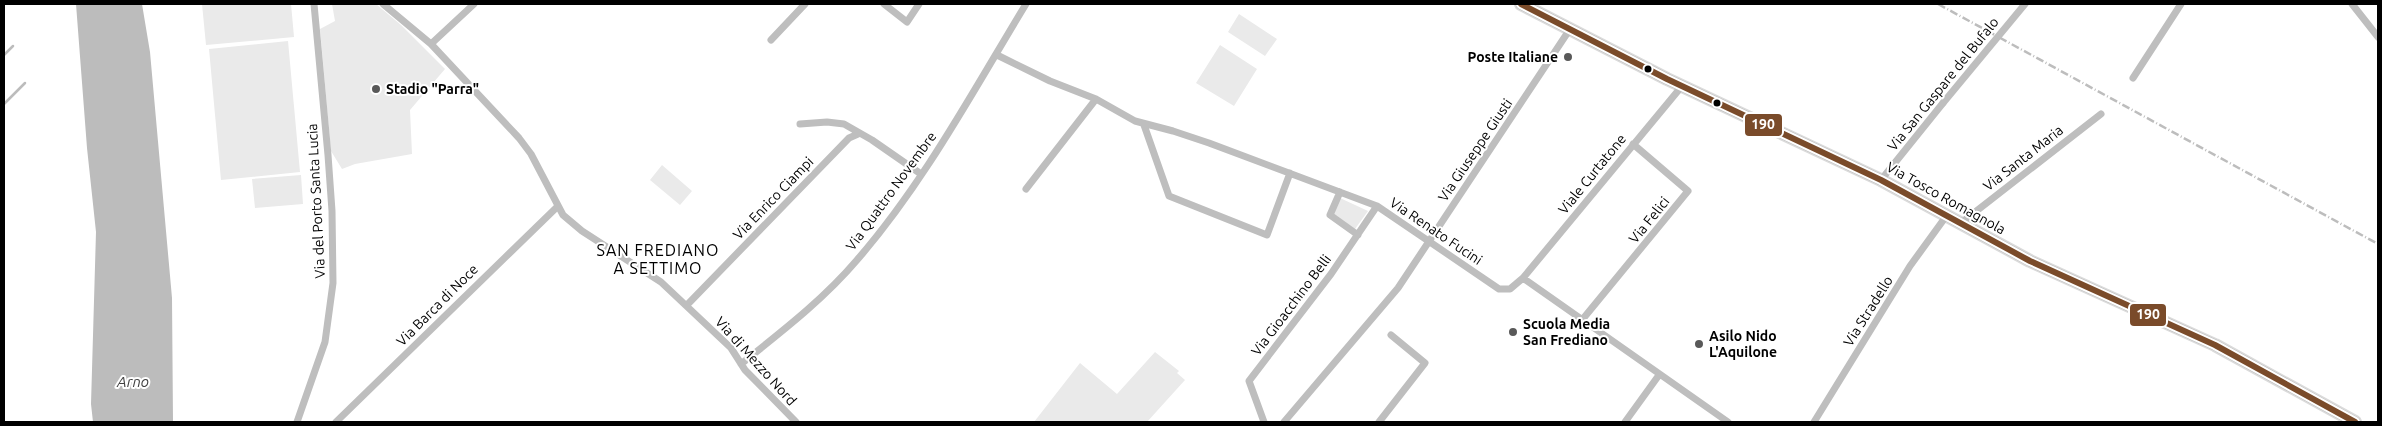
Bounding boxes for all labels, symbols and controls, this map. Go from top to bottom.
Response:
street label: Via San Gaspare del Bufalo [1884,14,2002,154]
place label: Poste Italiane [1467,49,1558,65]
marker: Poste Italiane [1562,51,1574,63]
unlabelled marker [1643,64,1653,74]
place label: Stadio "Parra" [386,81,479,97]
marker: Stadio "Parra" [370,83,382,95]
street label: Via Giuseppe Giusti [1435,96,1515,204]
unlabelled marker [1712,98,1722,108]
line badge: 190 [1744,113,1783,137]
text: 190 [1751,116,1775,132]
street label: Via Santa Maria [1980,122,2066,194]
street label: Via del Porto Santa Lucia [304,123,328,279]
street label: Via Quattro Novembre [843,129,939,253]
street label: Viale Curtatone [1555,131,1629,217]
street label: Via Enrico Ciampi [730,153,816,243]
street label: Via Tosco Romagnola [1884,159,2008,237]
street label: Via Renato Fucini [1387,194,1485,268]
street label: Via Felici [1625,194,1673,246]
district label: SAN FREDIANO A SETTIMO [597,241,719,277]
street label: Via Gioacchino Belli [1248,251,1334,359]
street label: Via Barca di Noce [393,261,481,349]
street label: Via Stradello [1840,273,1896,349]
line badge: 190 [2129,303,2167,327]
text: 190 [2136,306,2160,322]
street label: Via di Mezzo Nord [712,313,800,409]
place label: Scuola Media San Frediano [1523,316,1610,348]
marker: Scuola Media San Frediano [1507,326,1519,338]
place label: Asilo Nido L'Aquilone [1709,328,1777,360]
marker: Asilo Nido L'Aquilone [1693,338,1705,350]
water label: Arno [116,373,149,390]

